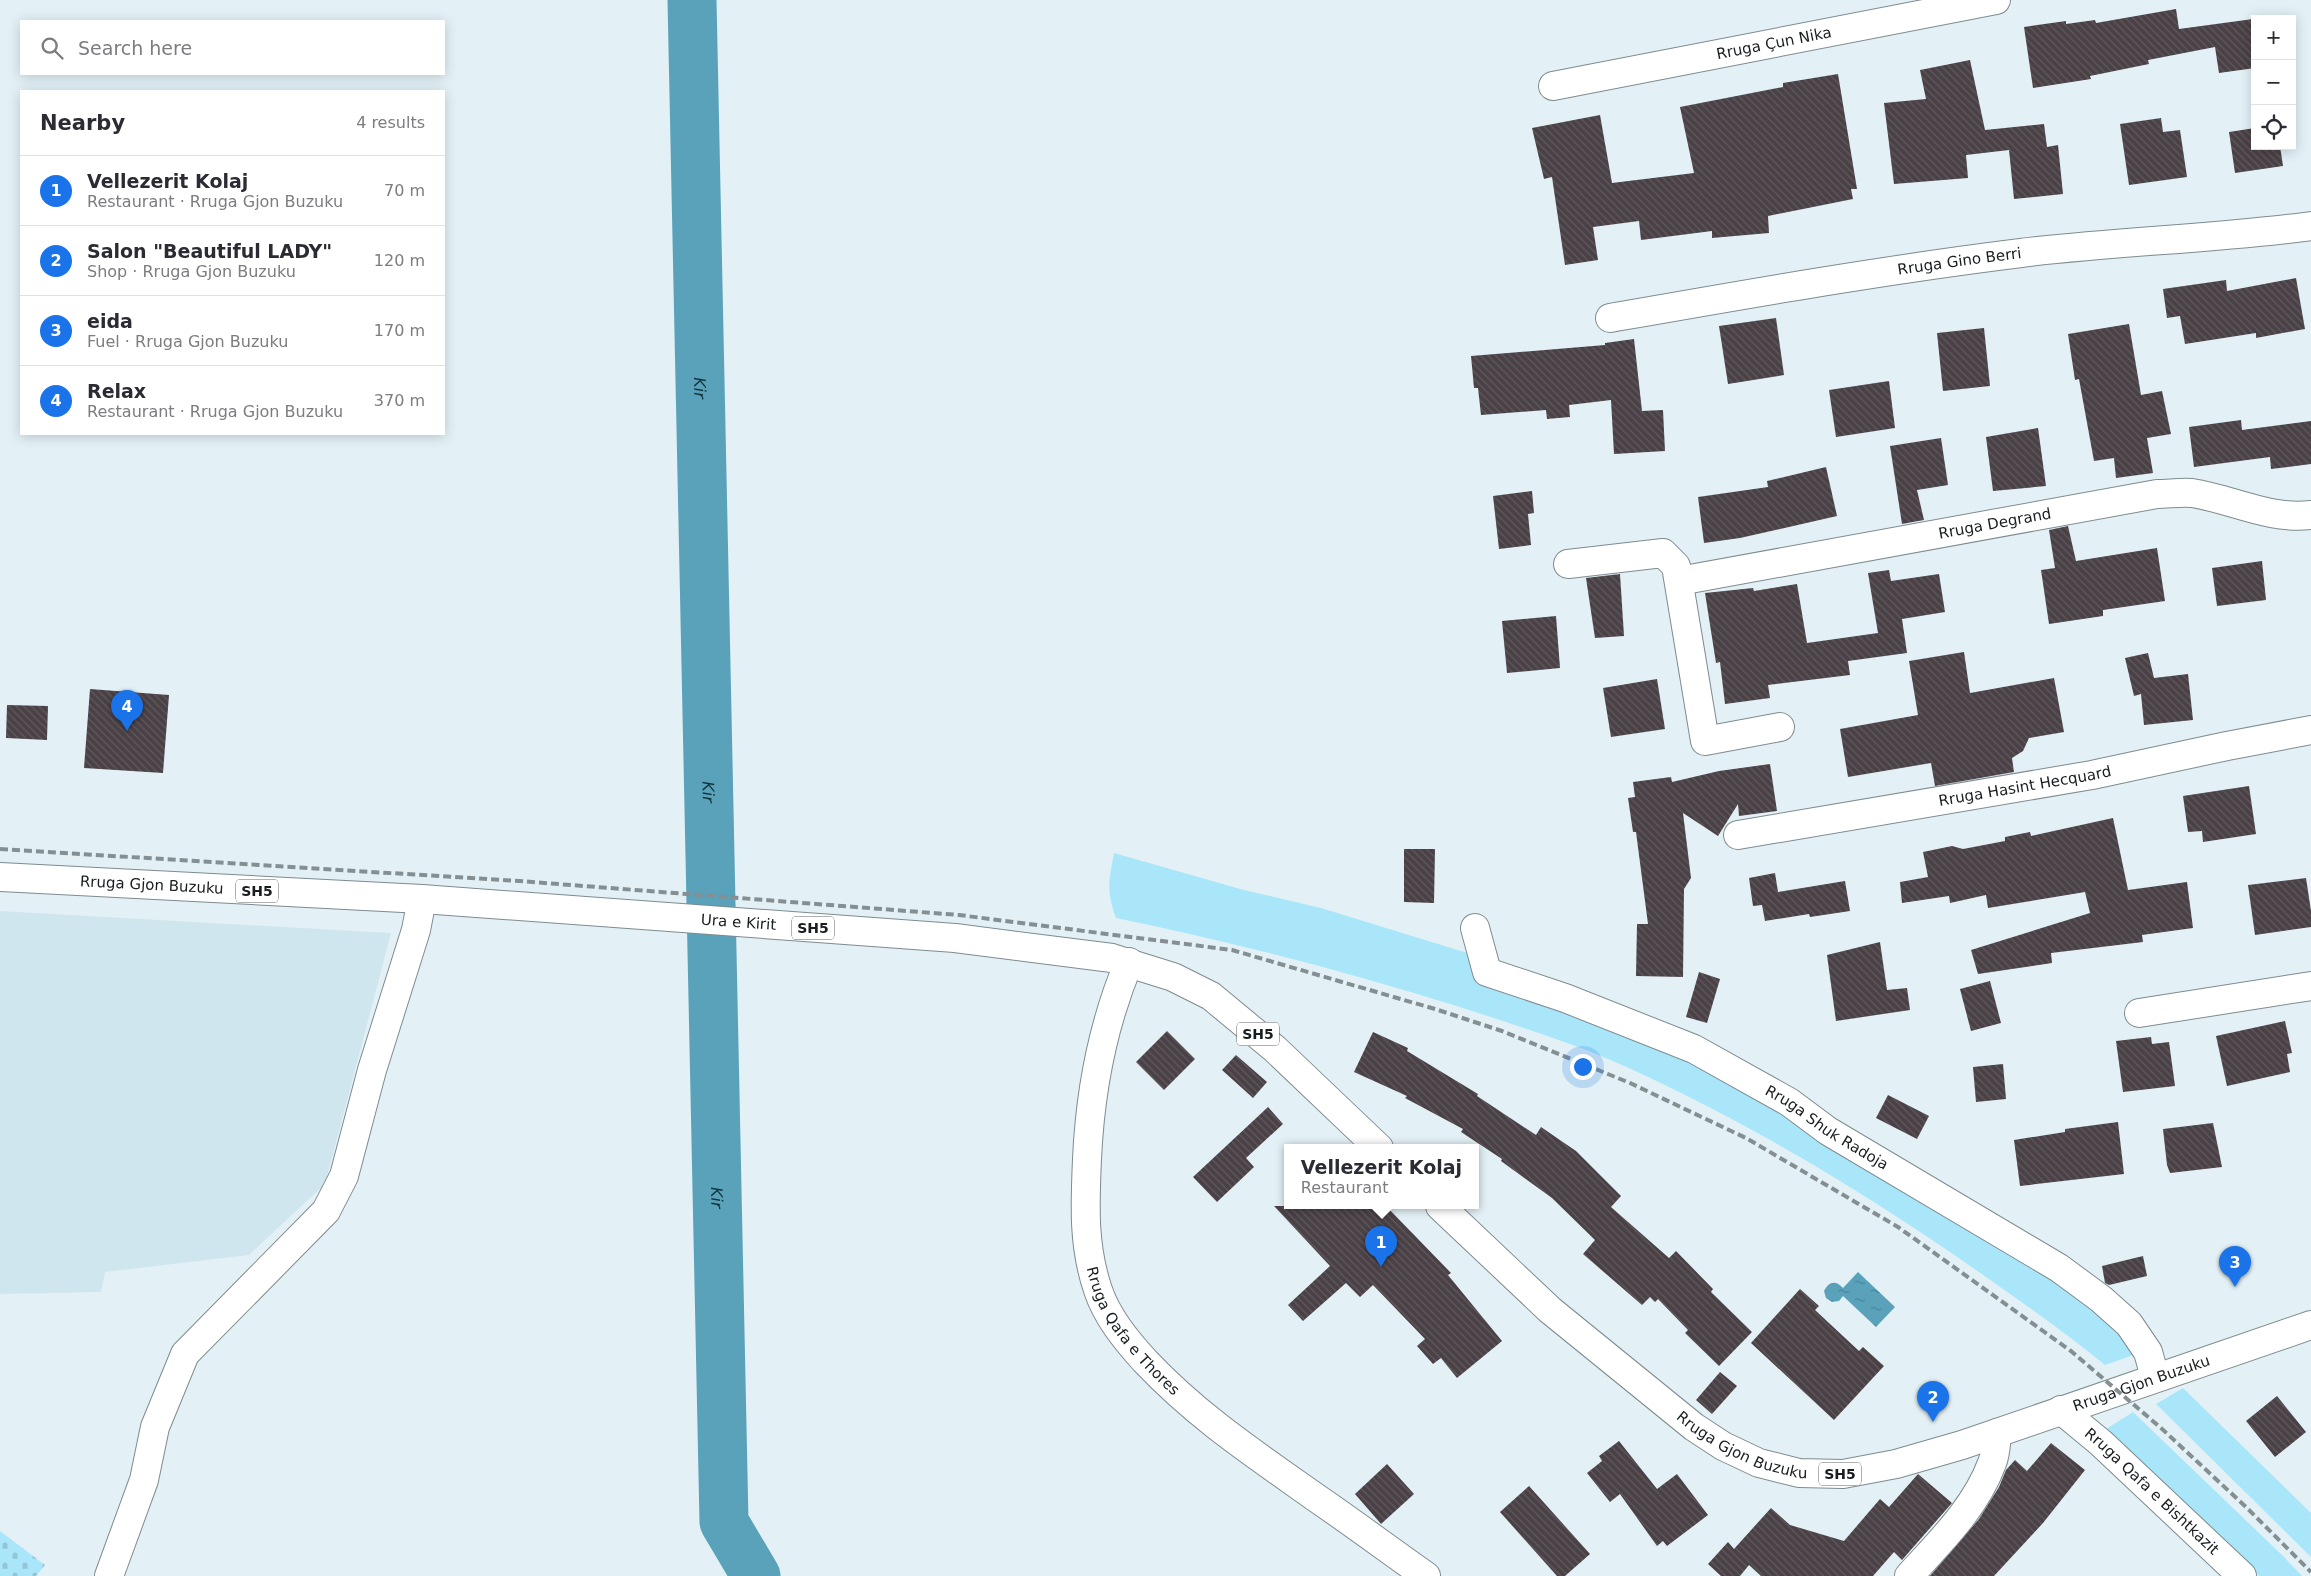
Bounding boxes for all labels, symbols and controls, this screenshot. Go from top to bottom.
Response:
map controls [2251,15,2296,150]
button: + [2251,15,2296,60]
search box [20,20,445,75]
street label: Rruga Çun Nika [1715,23,1833,63]
icon: search [38,34,66,62]
text: Search here [78,37,192,59]
button: − [2251,60,2296,105]
button: locate [2251,105,2296,150]
text: Nearby [40,111,125,135]
text: 4 results [356,113,425,132]
text: Vellezerit Kolaj [87,170,248,192]
text: 1 [50,181,62,200]
text: 70 m [384,181,425,200]
text: Restaurant · Rruga Gjon Buzuku [87,192,343,211]
text: Salon "Beautiful LADY" [87,240,332,262]
street label: Rruga Gino Berri [1896,244,2022,279]
text: 2 [50,251,62,270]
text: 120 m [374,251,425,270]
text: Shop · Rruga Gjon Buzuku [87,262,296,281]
text: eida [87,310,133,332]
text: 3 [50,321,62,340]
text: 170 m [374,321,425,340]
text: Fuel · Rruga Gjon Buzuku [87,332,288,351]
water label: Kir [690,377,709,400]
text: Relax [87,380,146,402]
text: 4 [50,391,62,410]
text: 370 m [374,391,425,410]
text: Restaurant · Rruga Gjon Buzuku [87,402,343,421]
street label: Rruga Degrand [1937,504,2053,543]
pin: 4 [111,690,143,731]
street label: Rruga Hasint Hecquard [1937,762,2113,810]
water label: Kir [698,781,718,804]
street label: Rruga Gjon Buzuku [79,872,224,898]
road number: SH5 [236,879,278,902]
street label: Ura e Kirit [700,910,777,934]
road number: SH5 [792,916,834,940]
road number: SH5 [1237,1022,1279,1046]
your location [1570,1054,1596,1080]
street label: Rruga Shuk Radoja [1762,1082,1892,1174]
popup [1284,1144,1479,1209]
text: Vellezerit Kolaj [1301,1156,1462,1178]
text: Restaurant [1301,1178,1388,1197]
water label: Kir [707,1187,726,1210]
pin: 1 [1365,1226,1397,1267]
pin: 3 [2219,1246,2251,1287]
street label: Rruga Qafa e Thores [1083,1265,1183,1399]
street label: Rruga Gjon Buzuku [2070,1351,2212,1415]
pin: 2 [1917,1381,1949,1422]
street label: Rruga Gjon Buzuku [1673,1407,1808,1482]
street label: Rruga Qafa e Bishtkazit [2081,1424,2223,1559]
road number: SH5 [1819,1462,1861,1486]

